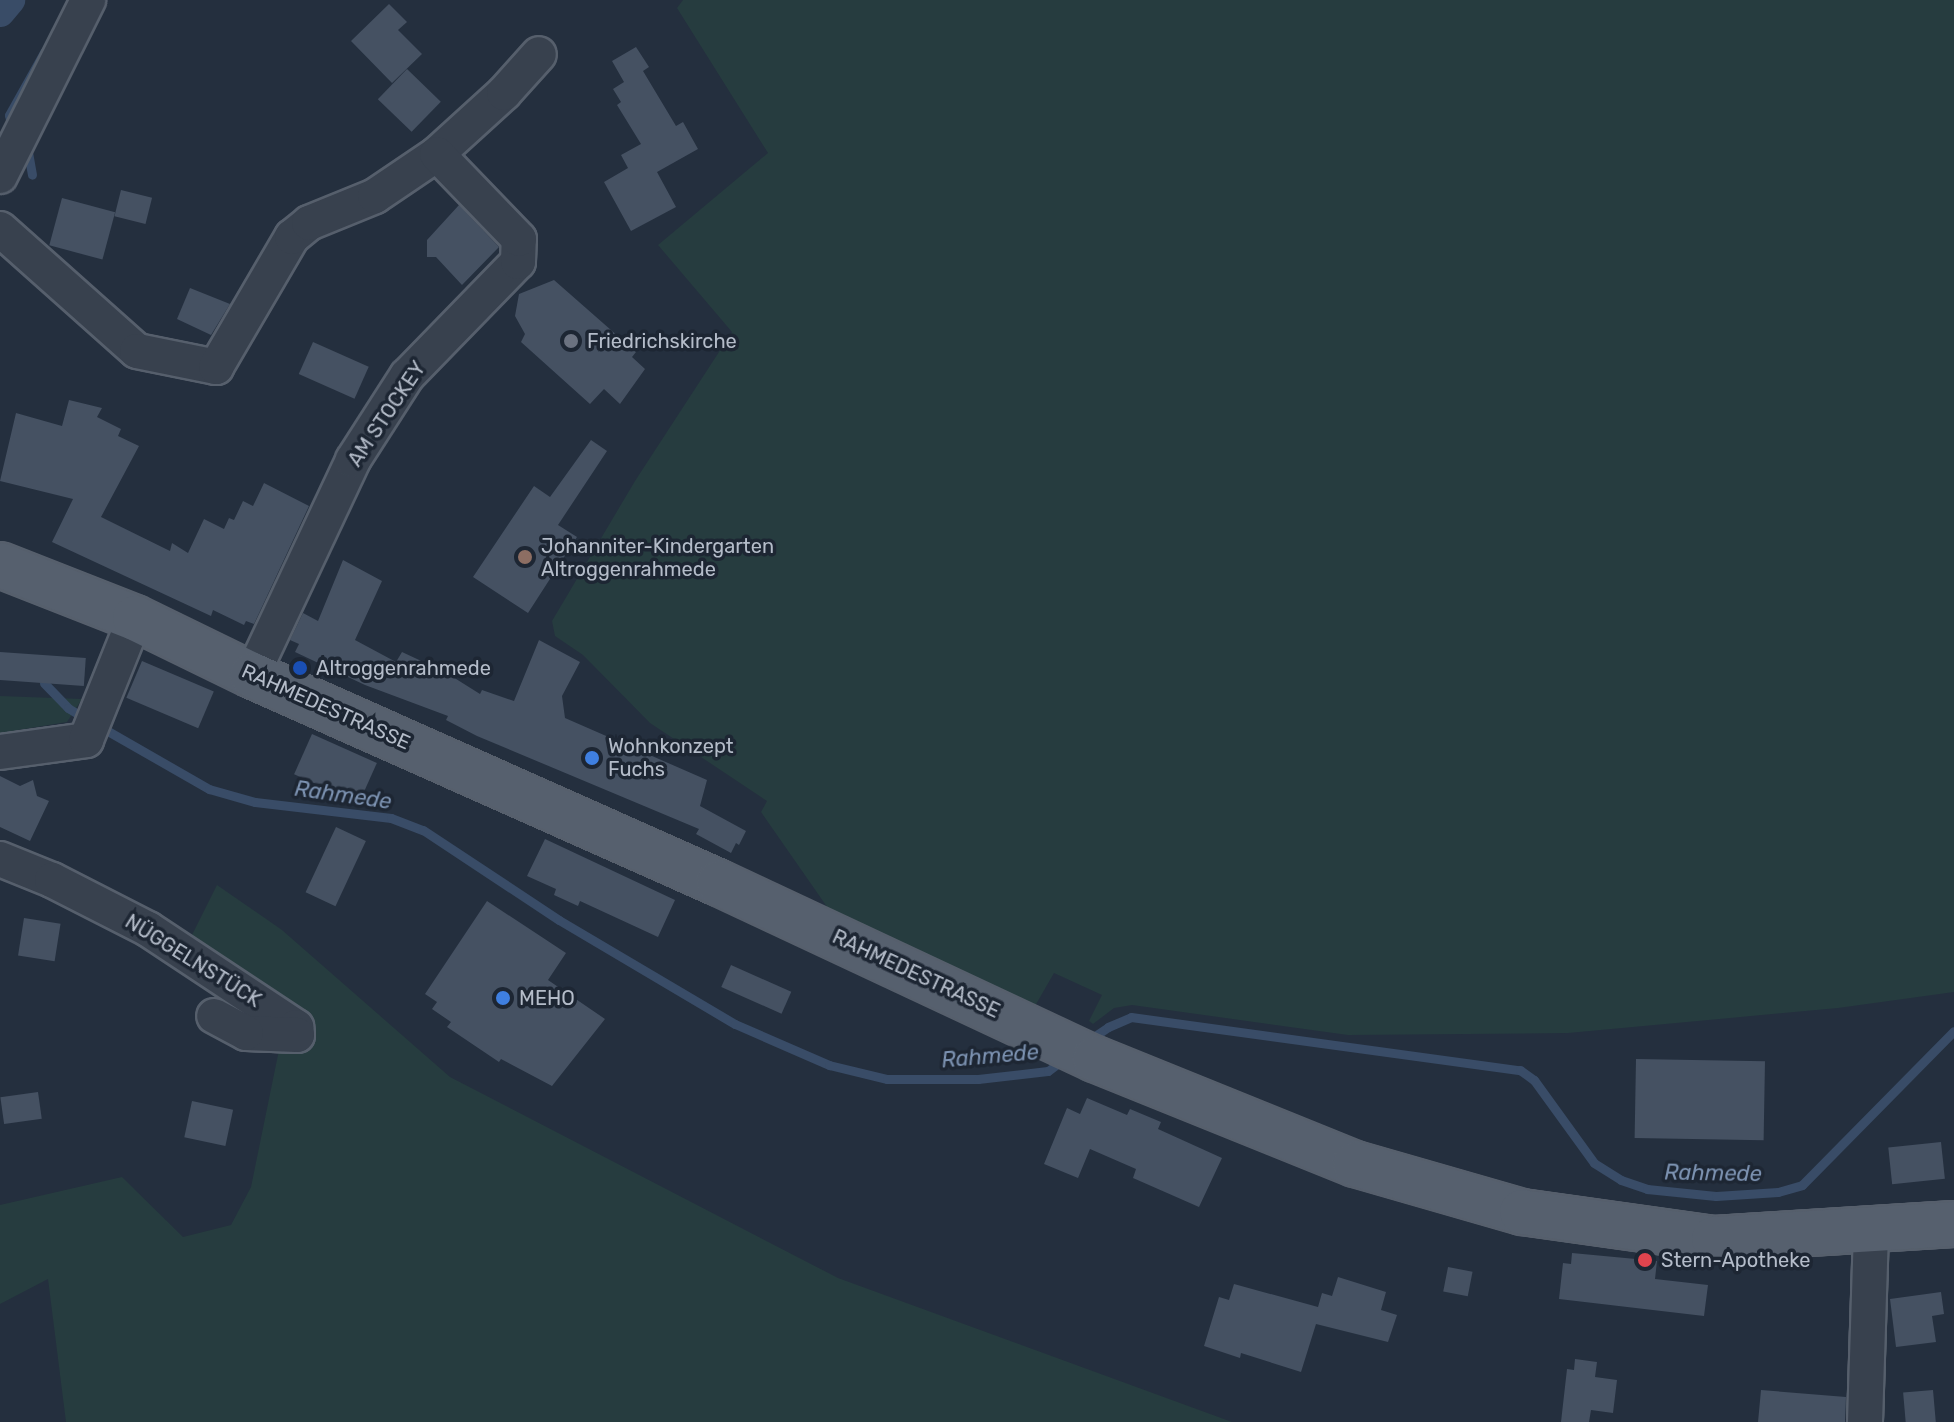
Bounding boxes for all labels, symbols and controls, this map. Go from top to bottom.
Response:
place label: Friedrichskirche [587,329,737,353]
marker: Friedrichskirche [562,332,580,350]
street label: AM STOCKEY [343,357,431,471]
place label: Johanniter-Kindergarten Altroggenrahmede [541,534,774,581]
marker: Johanniter-Kindergarten Altroggenrahmede [516,548,534,566]
place label: Altroggenrahmede [316,656,491,680]
street label: RAHMEDESTRASSE [238,659,414,755]
marker: Altroggenrahmede [291,659,309,677]
place label: Wohnkonzept Fuchs [608,734,734,781]
marker: Wohnkonzept Fuchs [583,749,601,767]
water label: Rahmede [293,775,393,815]
street label: NÜGGELNSTÜCK [121,910,265,1012]
street label: RAHMEDESTRASSE [829,925,1003,1023]
place label: MEHO [519,986,575,1010]
marker: MEHO [494,989,512,1007]
water label: Rahmede [940,1039,1040,1073]
water label: Rahmede [1664,1159,1762,1187]
place label: Stern-Apotheke [1661,1248,1810,1272]
marker: Stern-Apotheke [1636,1251,1654,1269]

